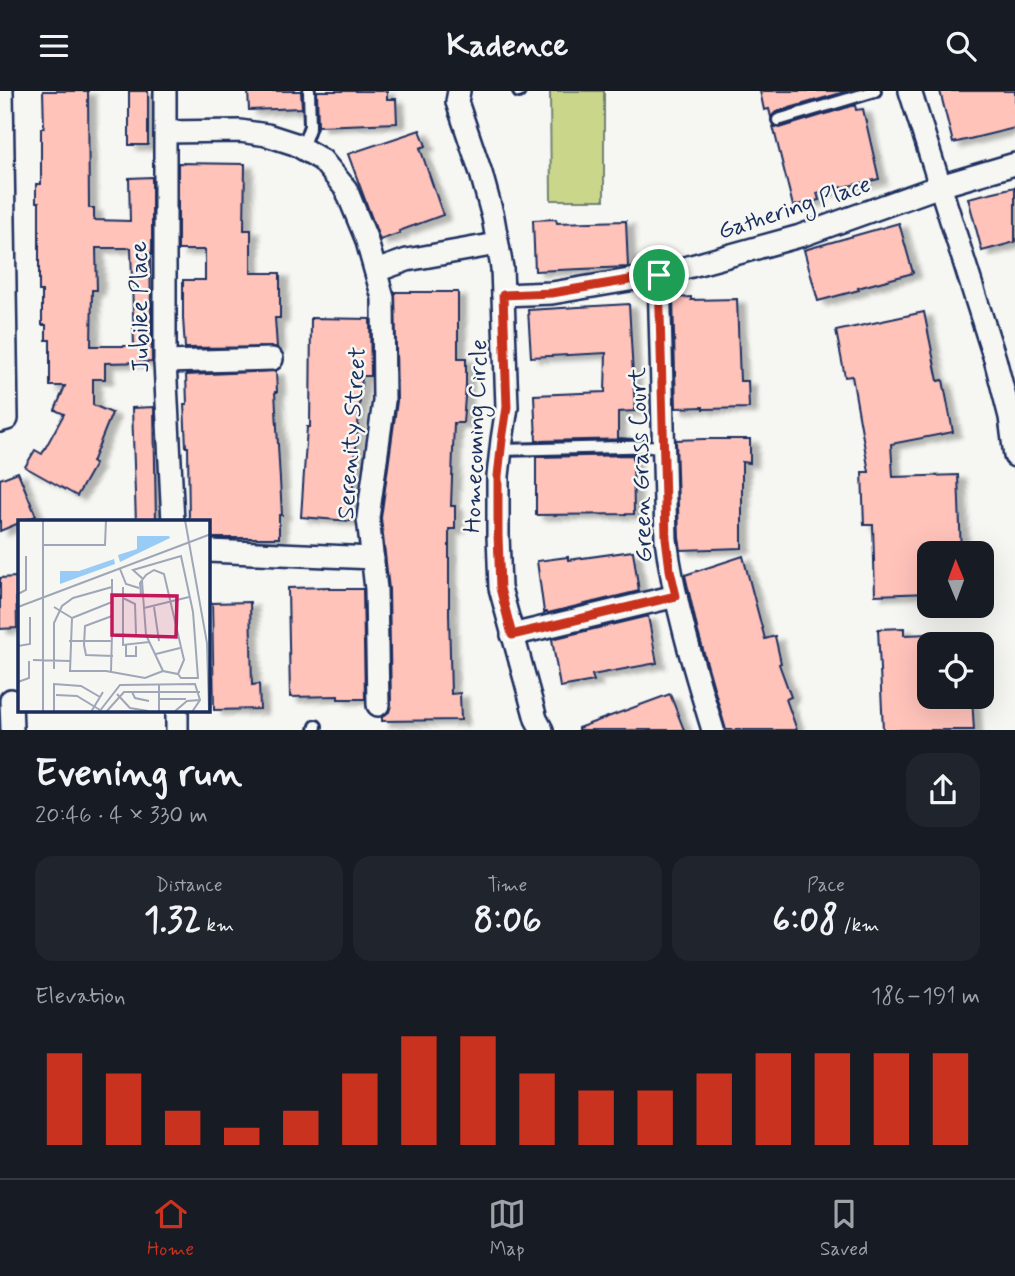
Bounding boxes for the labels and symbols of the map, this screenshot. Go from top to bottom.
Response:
street label: Gathering Place [714,169,875,250]
street label: Jubilee Place [124,241,157,373]
pin [629,245,689,305]
street label: Homecoming Circle [458,339,497,534]
street label: Serenity Street [331,346,374,520]
street label: Green Grass Court [623,367,660,563]
inset map [18,520,210,713]
north arrow [917,541,994,618]

